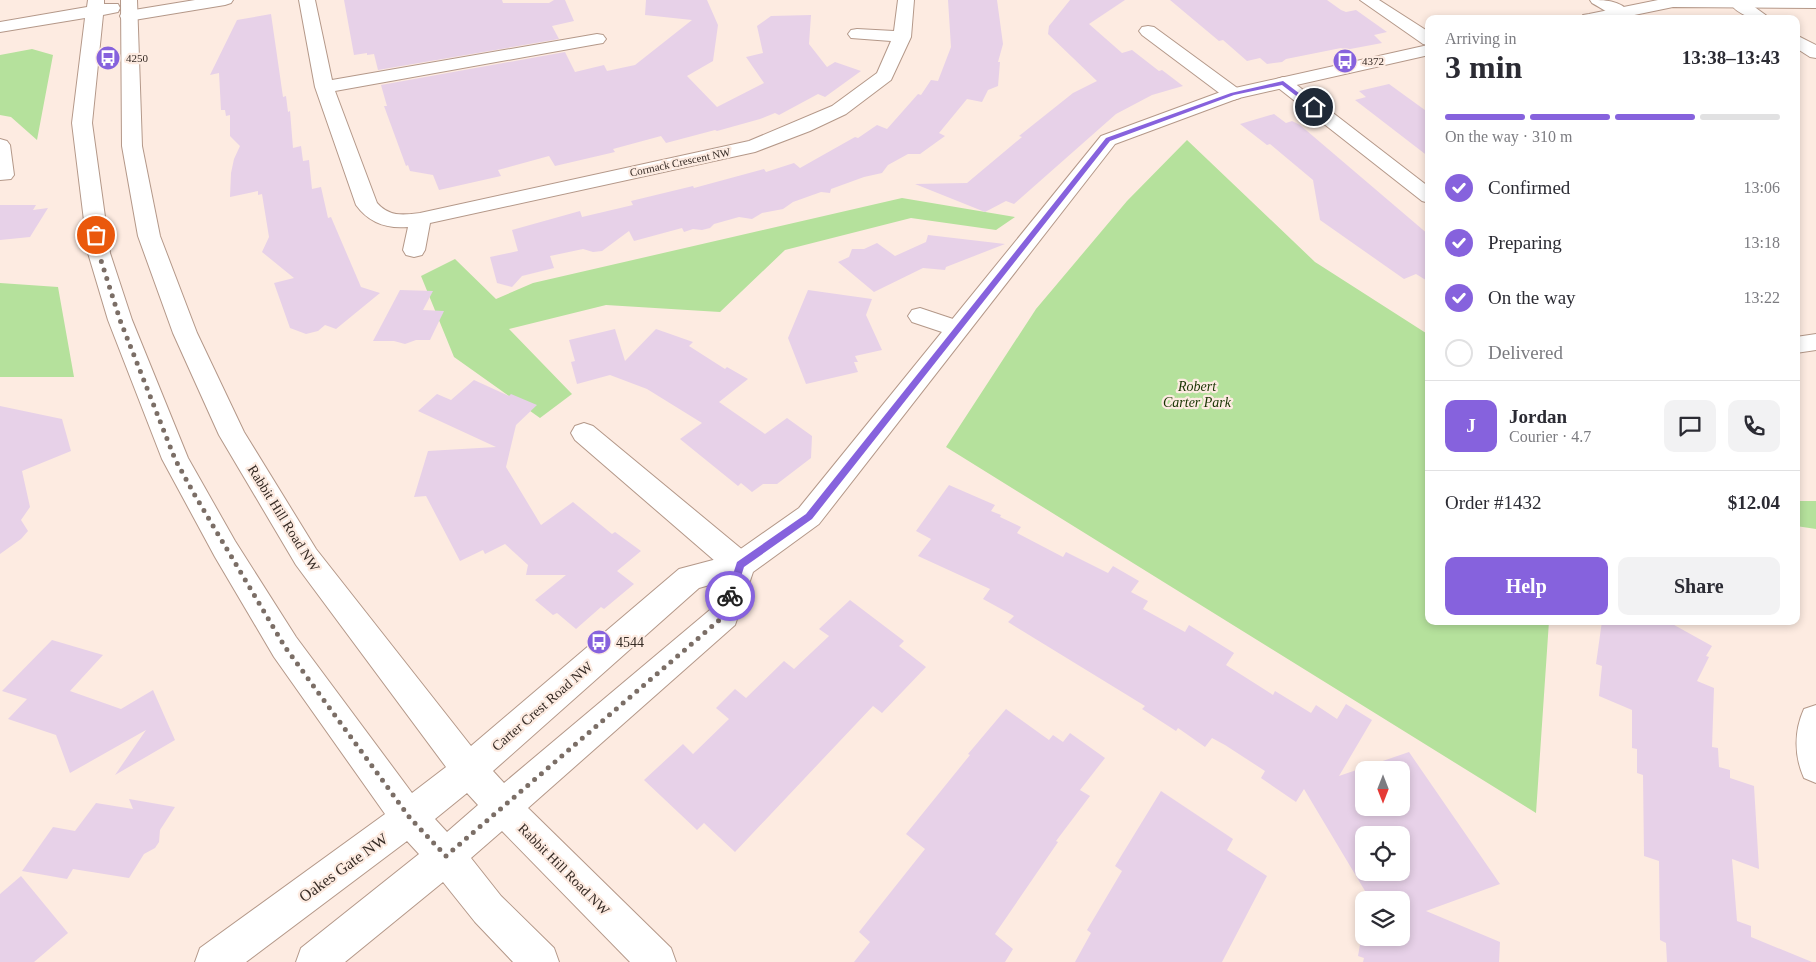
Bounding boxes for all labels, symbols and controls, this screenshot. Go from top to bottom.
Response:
text: Arriving in [1445,30,1517,47]
bus stop icon: 4250 [95,45,121,71]
text: 13:38–13:43 [1682,47,1780,68]
bus stop icon: 4372 [1332,48,1358,74]
text: 3 min [1445,49,1522,85]
place label: 4250 [126,52,149,64]
place label: 4372 [1362,55,1384,67]
pin [1293,86,1335,128]
icon: home [1300,93,1328,121]
text: On the way · 310 m [1445,128,1573,145]
street label: Cormack Crescent NW [629,145,732,179]
icon: check [1445,174,1473,202]
text: Confirmed [1488,177,1570,198]
text: 13:06 [1744,179,1780,196]
pin [75,214,117,256]
icon: bag [82,221,110,249]
icon: check [1445,229,1473,257]
text: Preparing [1488,232,1562,253]
text: 13:18 [1744,234,1780,251]
icon: check [1445,284,1473,312]
text: On the way [1488,287,1576,308]
text: 13:22 [1744,289,1780,306]
text: Delivered [1488,342,1563,363]
park label: Robert Carter Park [1163,379,1232,410]
button: chat [1664,400,1716,452]
button: phone [1728,400,1780,452]
text: Jordan [1509,406,1567,427]
text: J [1466,415,1476,436]
text: Courier · 4.7 [1509,428,1591,445]
street label: Rabbit Hill Road NW [245,462,323,575]
text: Order #1432 [1445,492,1542,513]
text: $12.04 [1728,492,1780,513]
button: Help [1445,557,1608,615]
button: Share [1618,557,1780,615]
courier [705,571,755,621]
icon: bike [716,582,744,610]
bus stop icon: 4544 [586,629,612,655]
place label: 4544 [616,635,644,650]
street label: Carter Crest Road NW [489,658,596,754]
north arrow [1355,761,1410,816]
map controls [1355,761,1410,946]
street label: Rabbit Hill Road NW [515,821,613,919]
button: locate [1355,826,1410,881]
street label: Oakes Gate NW [296,829,391,905]
button: layers [1355,891,1410,946]

